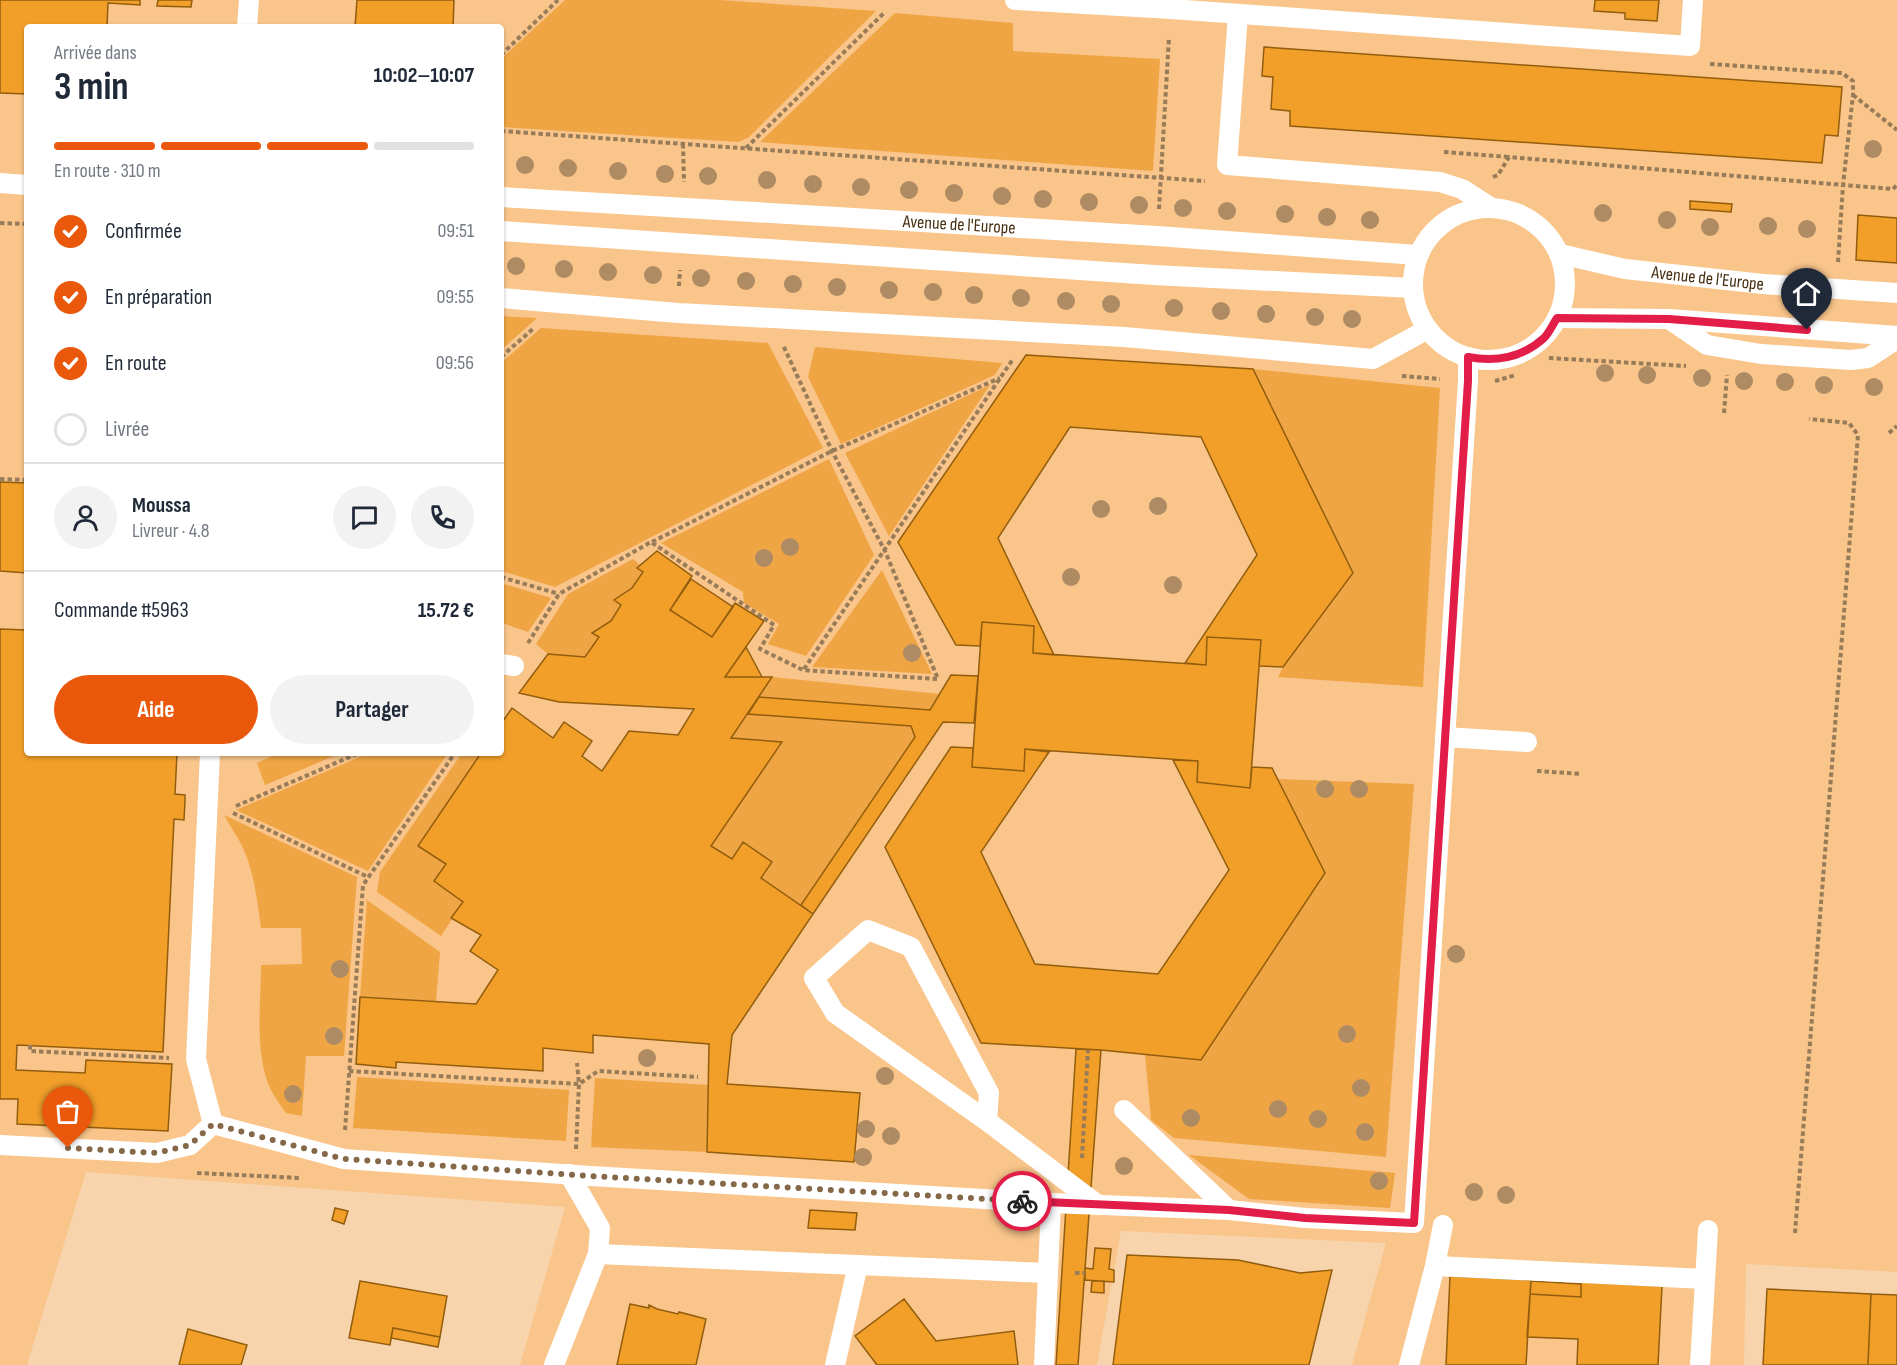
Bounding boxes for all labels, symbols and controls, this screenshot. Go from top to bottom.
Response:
text: Arrivée dans [54,41,137,65]
text: 10:02–10:07 [374,62,474,89]
text: 3 min [54,64,129,111]
text: En route · 310 m [54,159,161,183]
street label: Avenue de l'Europe [901,211,1016,239]
icon: check [54,215,87,248]
text: Confirmée [105,218,182,245]
text: 09:51 [437,219,474,243]
street label: Avenue de l'Europe [1650,262,1765,295]
pin [1781,268,1832,330]
icon: home [1790,277,1823,310]
icon: check [54,281,87,314]
text: En préparation [105,284,212,311]
text: 09:55 [436,285,474,309]
icon: check [54,347,87,380]
text: En route [105,350,167,377]
text: 09:56 [436,351,474,375]
text: Livrée [105,416,149,443]
button: person [54,486,117,549]
button: chat [333,486,396,549]
button: phone [411,486,474,549]
text: Moussa [132,492,191,519]
text: Livreur · 4.8 [132,519,210,543]
text: Commande #5963 [54,597,189,624]
text: 15.72 € [418,597,474,624]
button: Aide [54,675,258,744]
button: Partager [270,675,474,744]
pin [42,1086,93,1148]
icon: bag [51,1095,84,1128]
courier [992,1171,1052,1231]
icon: bike [1006,1185,1039,1218]

